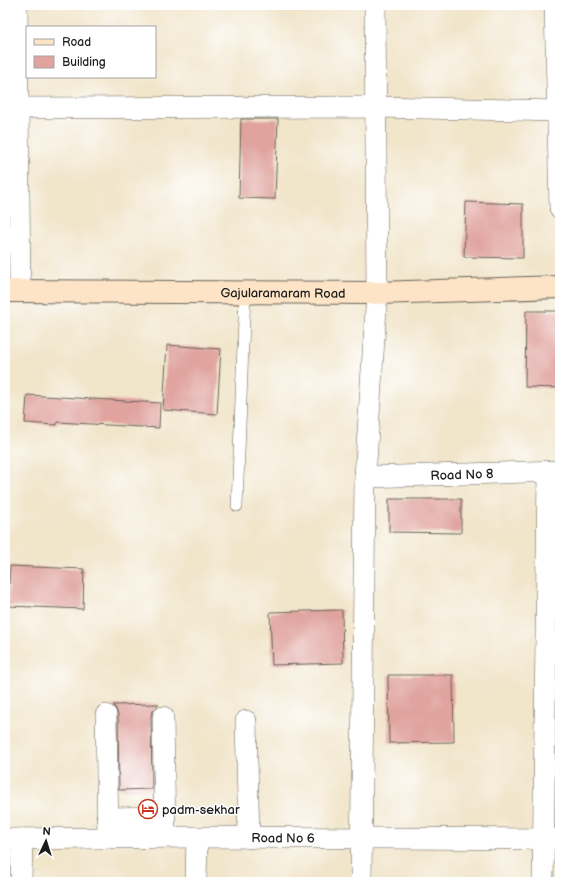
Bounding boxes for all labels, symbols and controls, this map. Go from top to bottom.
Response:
legend [26,26,156,78]
text: Road [62,35,91,50]
text: Building [62,55,106,70]
street label: Gajularamaram Road [220,285,346,302]
street label: Road No 8 [430,466,494,484]
hotel icon: padm-sekhar [137,798,159,820]
place label: padm-sekhar [162,802,240,818]
north arrow [26,821,66,861]
text: N [42,825,51,838]
street label: Road No 6 [251,830,315,847]

